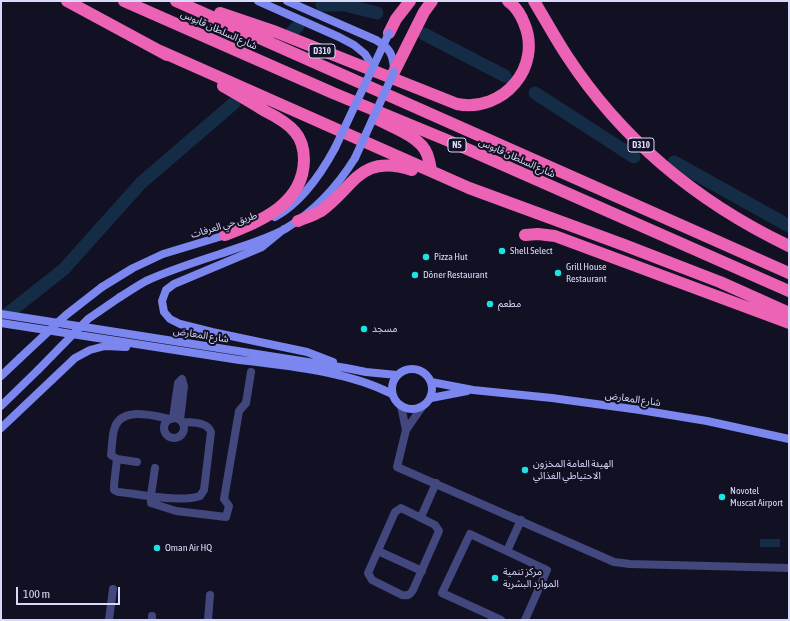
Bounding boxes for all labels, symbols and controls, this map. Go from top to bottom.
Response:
street label: شارع السلطان قابوس [179,8,259,52]
road number: D310 [309,44,335,58]
street label: شارع السلطان قابوس [477,136,557,180]
road number: N5 [448,138,466,152]
road number: D310 [628,138,654,152]
street label: طريق حي العرفات [189,209,259,241]
place label: Shell Select [510,245,553,257]
marker: Shell Select [497,246,507,256]
place label: Pizza Hut [434,251,468,263]
marker: Pizza Hut [421,252,431,262]
place label: Grill House Restaurant [566,261,607,284]
marker: Grill House Restaurant [553,268,563,278]
place label: Döner Restaurant [423,269,488,281]
marker: Döner Restaurant [410,270,420,280]
place label: مطعم [498,298,521,310]
marker: مطعم [485,299,495,309]
place label: مسجد [372,323,397,335]
marker: مسجد [359,324,369,334]
street label: شارع المعارض [172,325,230,345]
street label: شارع المعارض [604,389,662,409]
place label: الهيئة العامة المخزون الاحتياطي الغذائي [533,458,613,482]
marker: الهيئة العامة المخزون الاحتياطي الغذائي [520,465,530,475]
place label: Novotel Muscat Airport [730,485,783,508]
marker: Novotel Muscat Airport [717,492,727,502]
place label: Oman Air HQ [165,542,212,554]
marker: Oman Air HQ [152,543,162,553]
place label: مركز تنمية الموارد البشرية [503,566,559,590]
marker: مركز تنمية الموارد البشرية [490,573,500,583]
scale bar [18,579,122,605]
text: 100 m [23,587,50,601]

